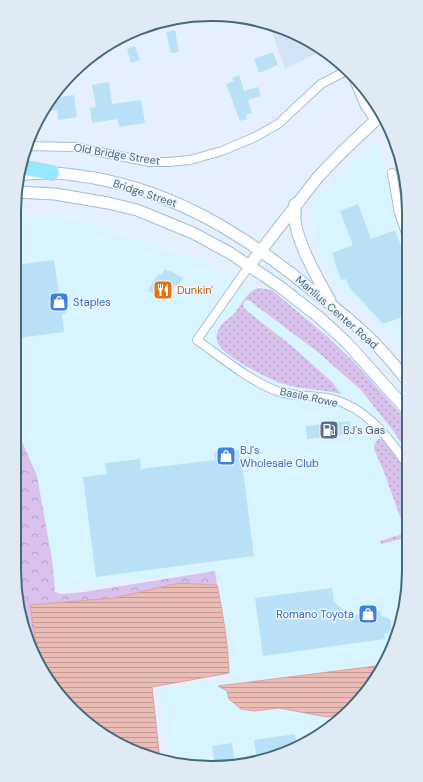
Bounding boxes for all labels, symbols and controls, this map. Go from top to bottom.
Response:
street label: Old Bridge Street [73,140,161,168]
street label: Bridge Street [111,176,179,210]
street label: Manlius Center Road [293,272,381,352]
restaurant icon: Dunkin' [152,279,174,301]
place label: Dunkin' [177,283,213,297]
shop icon: Staples [48,291,70,313]
place label: Staples [73,295,111,309]
street label: Basile Rowe [279,384,339,410]
fuel station icon: BJ's Gas [318,419,340,441]
place label: BJ's Gas [343,423,385,437]
place label: BJ's Wholesale Club [240,443,319,470]
shop icon: BJ's Wholesale Club [215,445,237,467]
shop icon: Romano Toyota [357,603,379,625]
place label: Romano Toyota [276,607,354,621]

